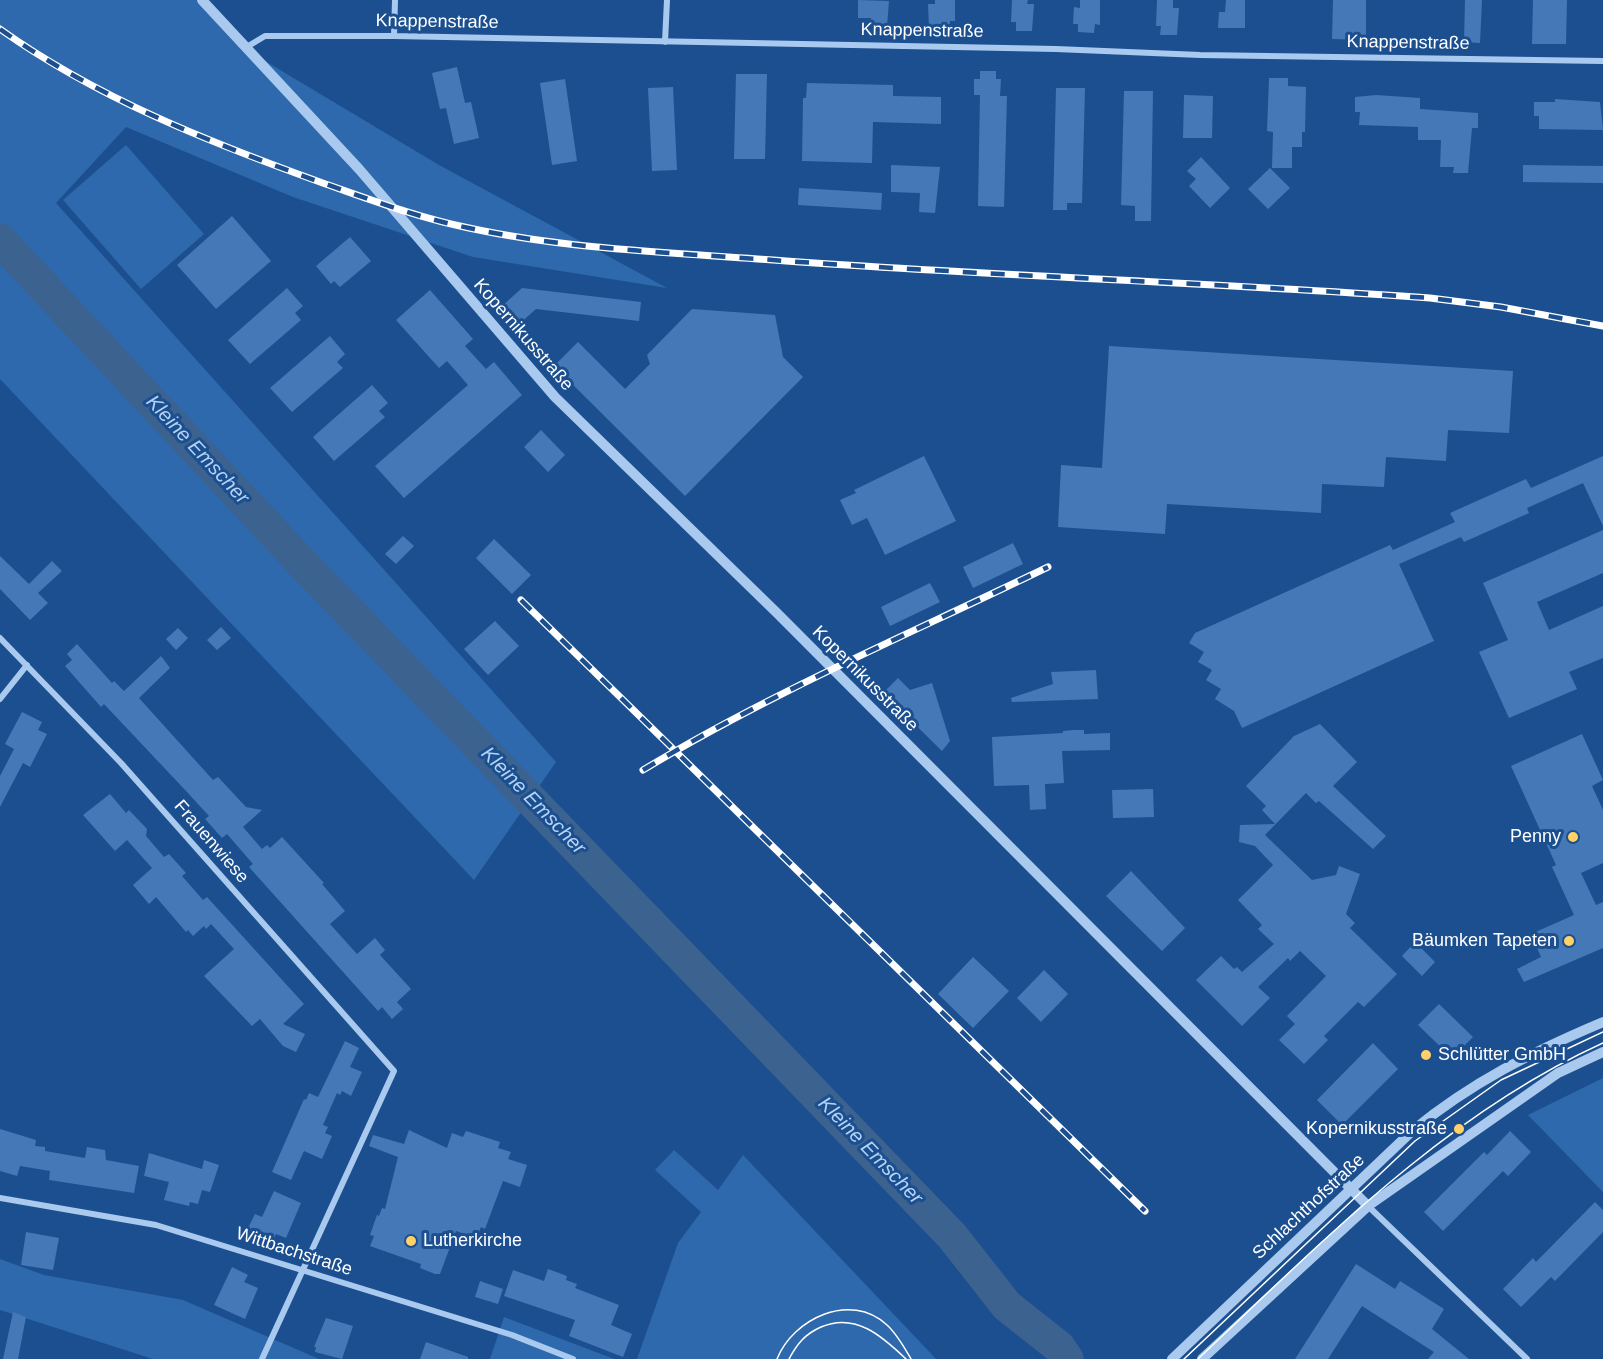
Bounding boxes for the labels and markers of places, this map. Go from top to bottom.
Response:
place label: Penny [1510,826,1561,848]
marker: Penny [1566,830,1580,844]
place label: Bäumken Tapeten [1412,930,1557,952]
marker: Bäumken Tapeten [1562,934,1576,948]
place label: Schlütter GmbH [1438,1044,1566,1066]
marker: Schlütter GmbH [1419,1048,1433,1062]
place label: Kopernikusstraße [1306,1118,1447,1140]
marker: Kopernikusstraße [1452,1122,1466,1136]
place label: Lutherkirche [423,1230,522,1252]
marker: Lutherkirche [404,1234,418,1248]

